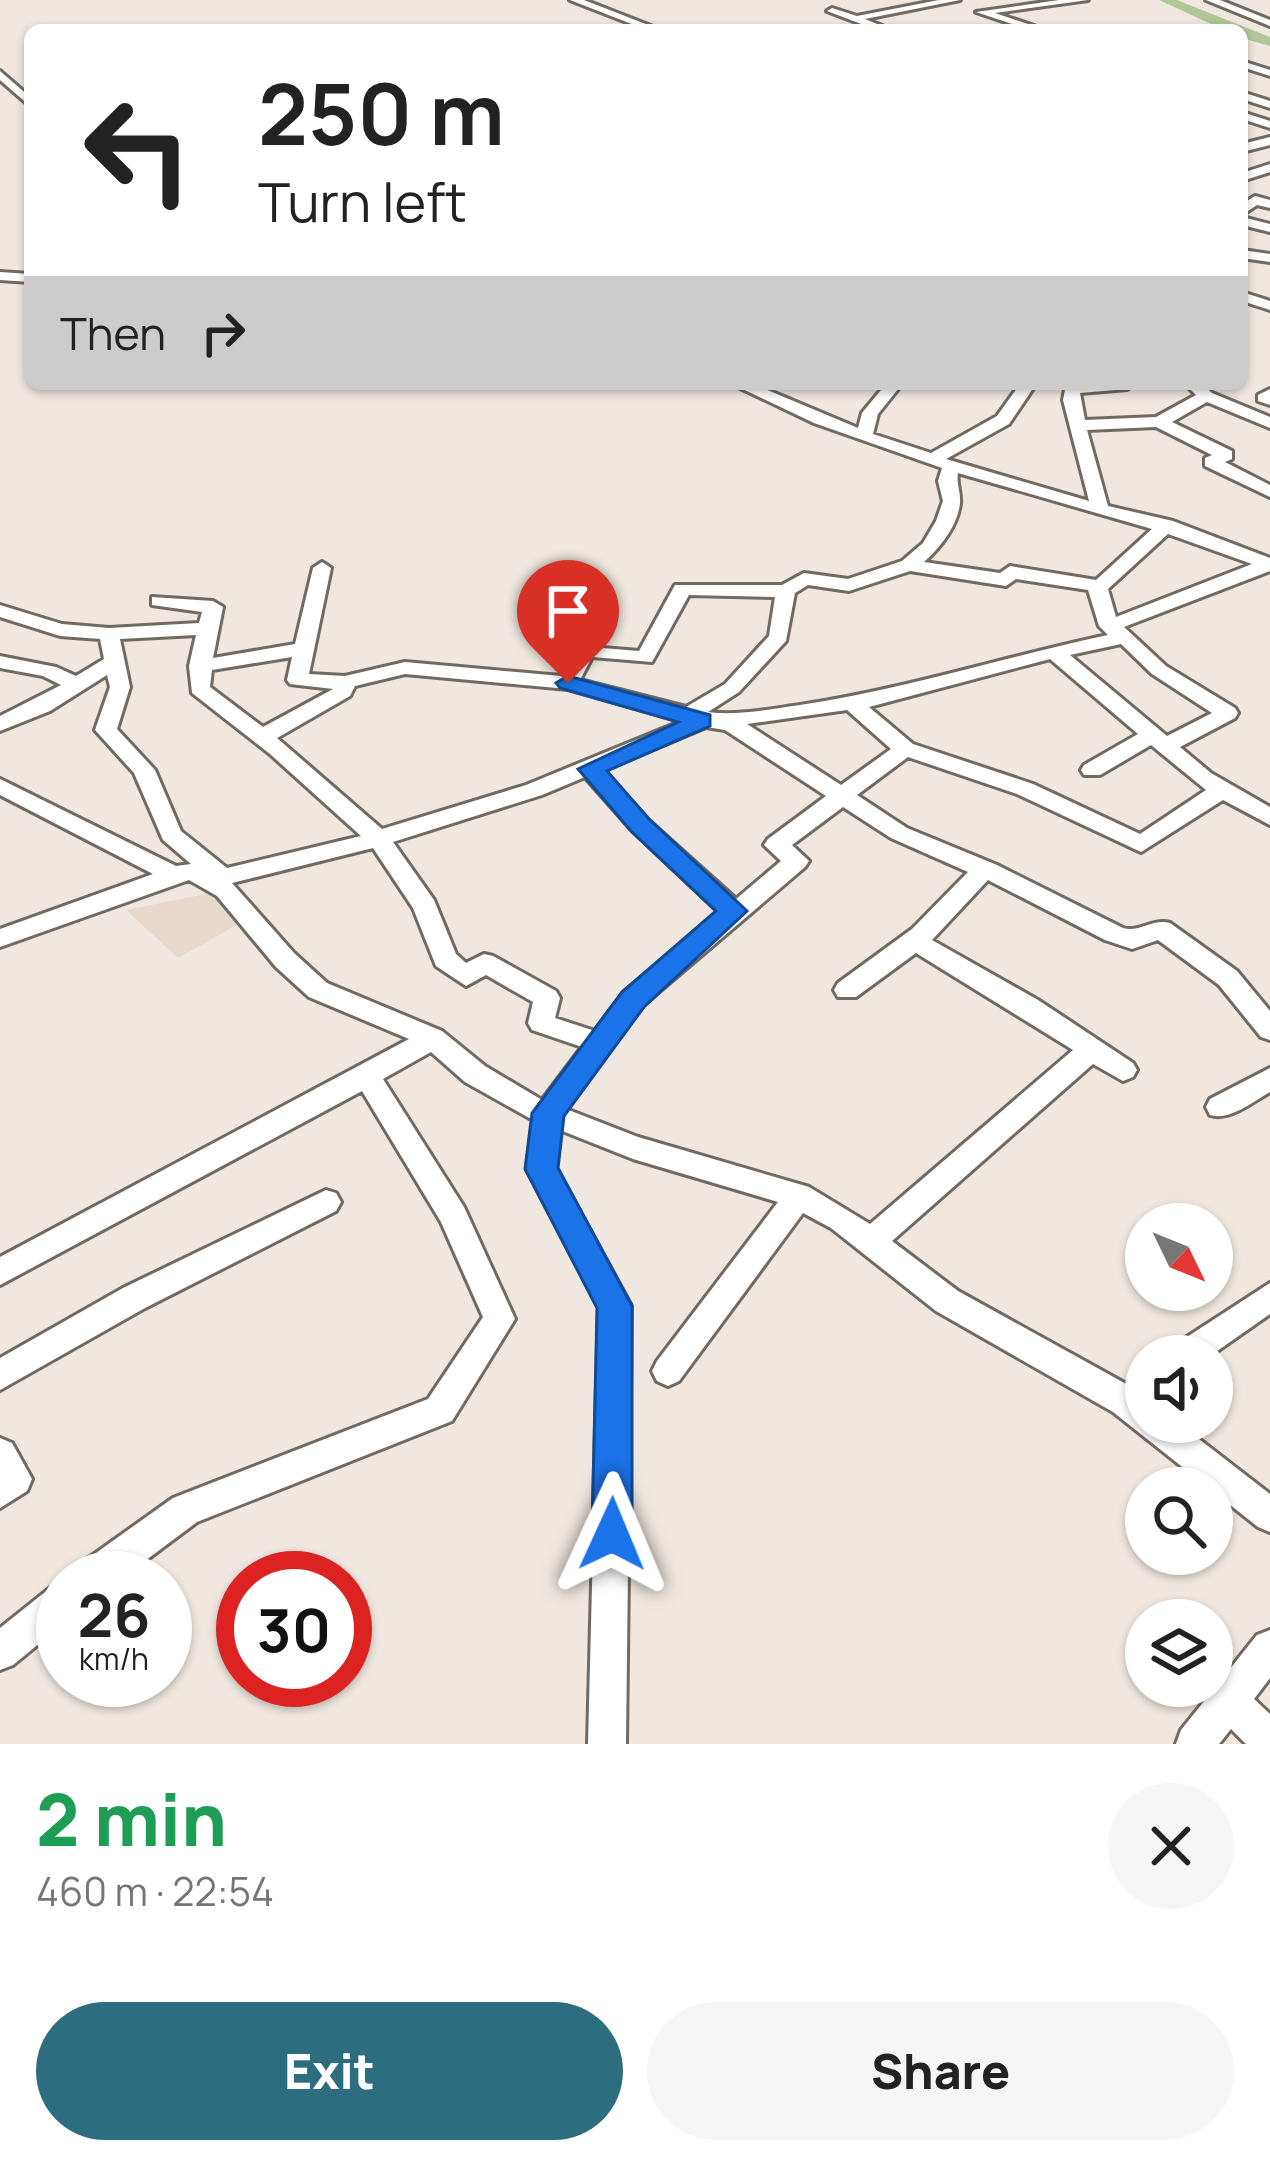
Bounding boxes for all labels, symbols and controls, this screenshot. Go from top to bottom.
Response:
text: 250 m [258,55,505,170]
icon: left [60,72,216,228]
text: Turn left [258,164,467,238]
icon: right [190,300,256,366]
text: Then [60,302,166,364]
pin [517,560,619,683]
icon: arrive [535,578,601,644]
north arrow [1125,1203,1233,1311]
map controls [1125,1203,1233,1707]
button: sound [1125,1335,1233,1443]
button: search [1125,1467,1233,1575]
position arrow [549,1471,675,1597]
speed limit sign: 30 [216,1551,372,1707]
text: 26 [77,1573,151,1655]
button: layers [1125,1599,1233,1707]
text: km/h [79,1638,149,1679]
text: 2 min [36,1769,227,1868]
button: close [1108,1783,1234,1909]
text: 460 m · 22:54 [36,1864,274,1918]
button: Exit [36,2002,623,2140]
button: Share [647,2002,1234,2140]

